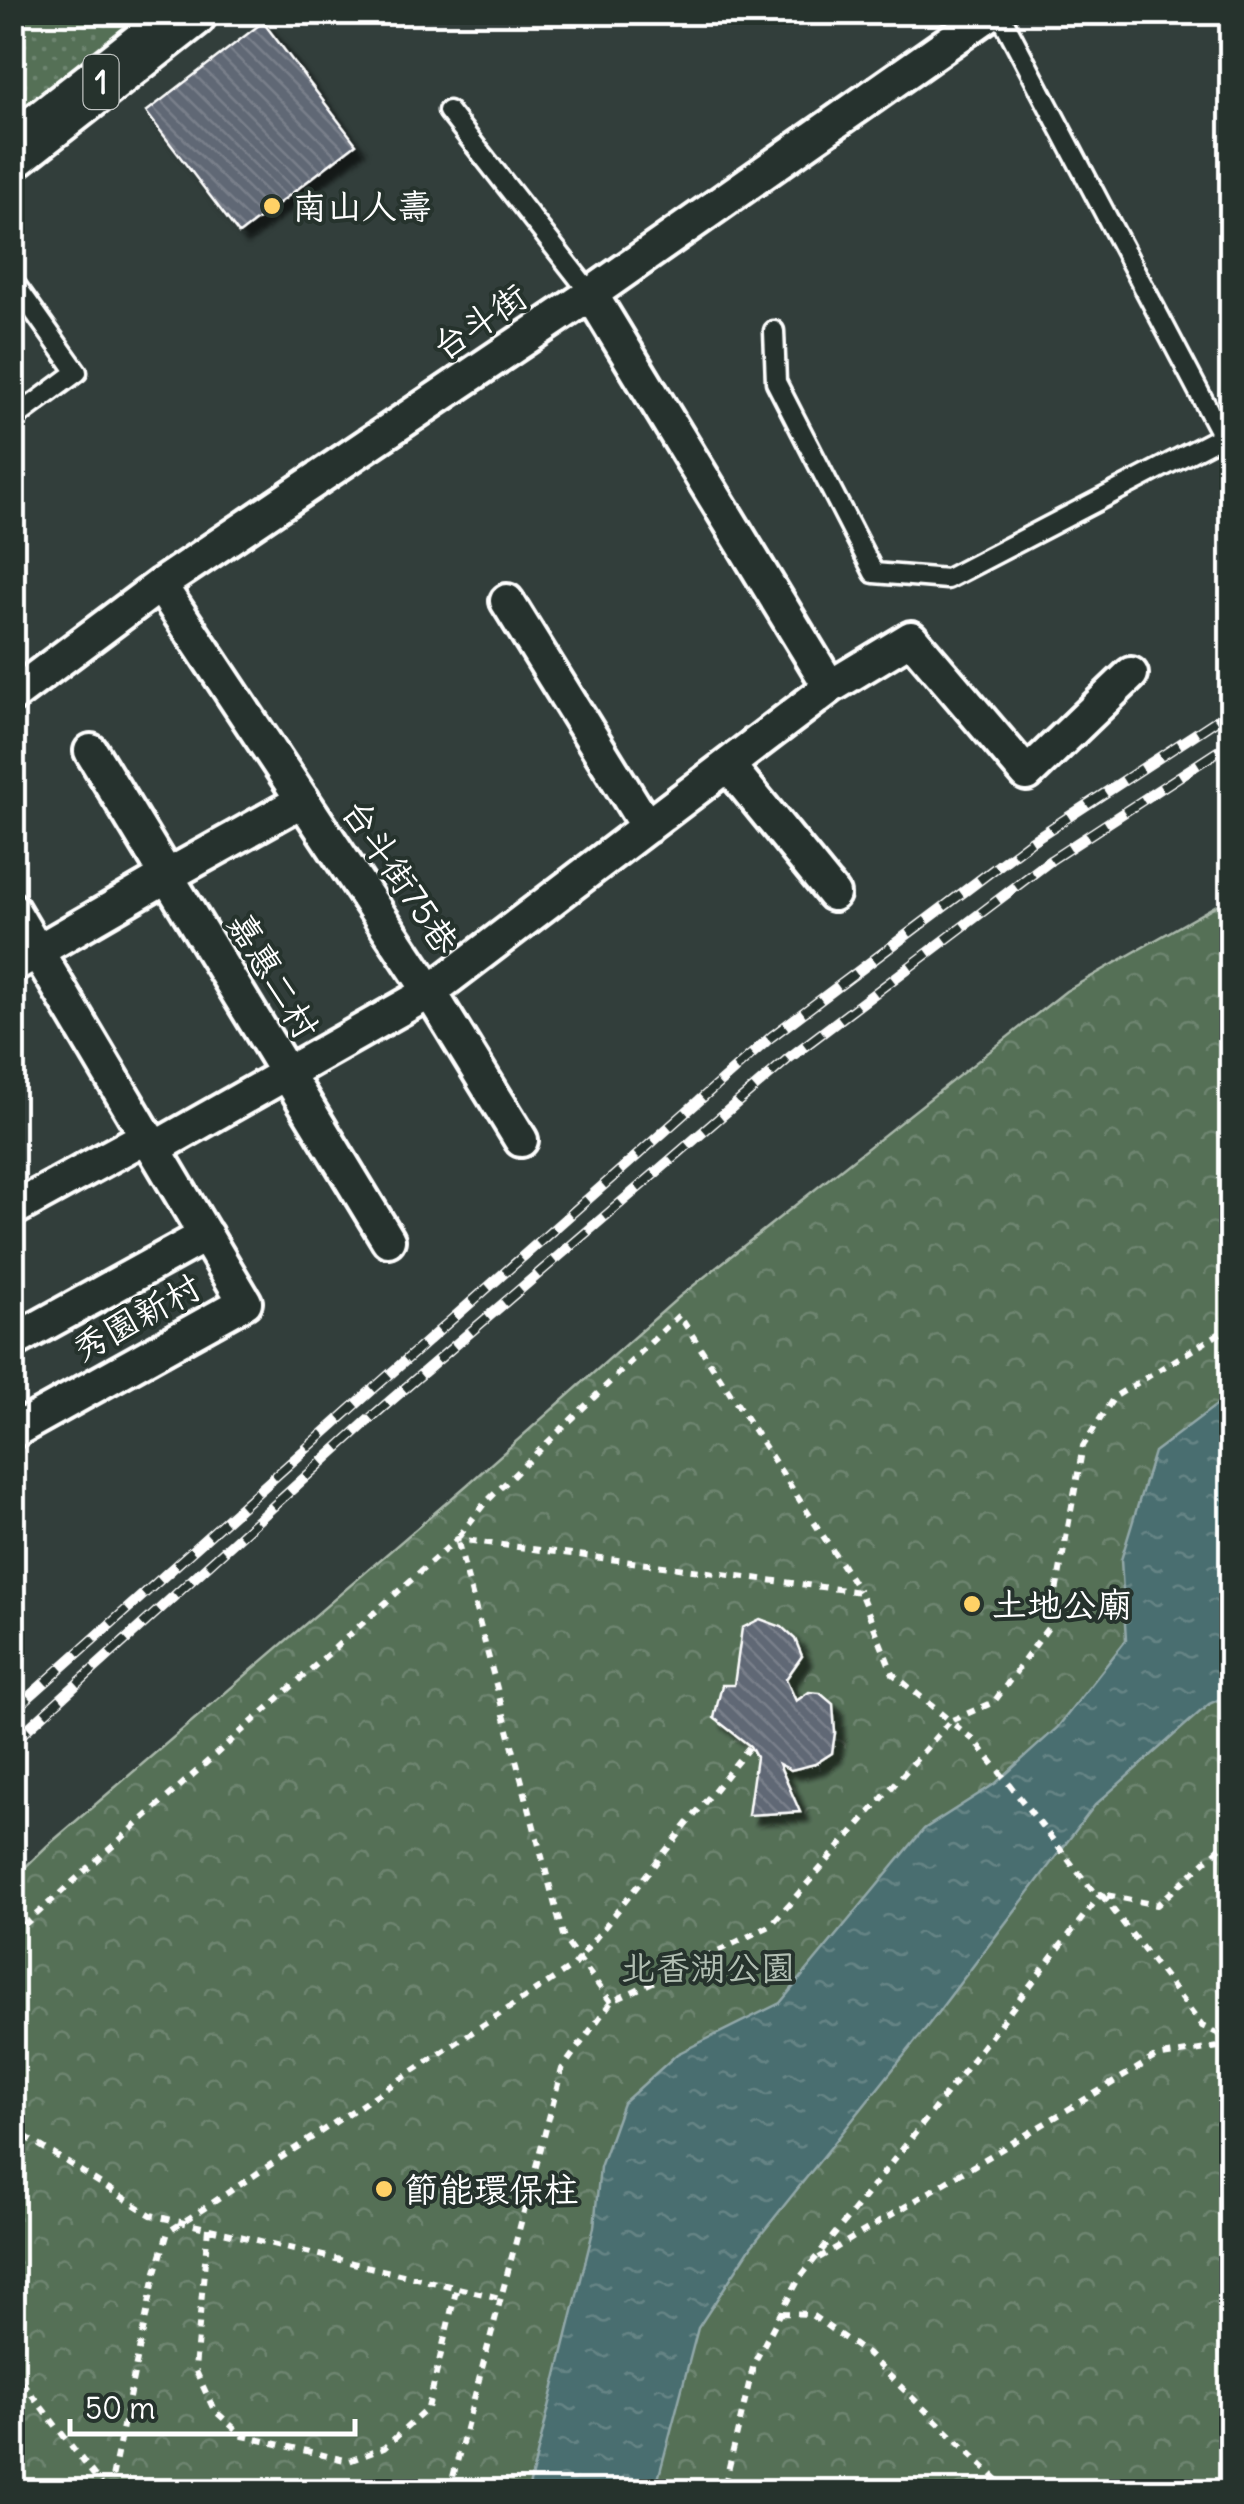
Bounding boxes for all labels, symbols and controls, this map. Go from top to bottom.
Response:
road number: 1 [84,55,118,109]
place label: 南山人壽 [292,184,432,228]
marker: 南山人壽 [261,195,283,217]
street label: 台斗街 [423,273,535,369]
street label: 台斗街75巷 [333,790,469,962]
street label: 嘉惠二村 [219,904,329,1046]
street label: 秀園新村 [64,1264,208,1370]
place label: 土地公廟 [992,1582,1132,1626]
marker: 土地公廟 [961,1593,983,1615]
park label: 北香湖公園 [620,1945,796,1989]
place label: 節能環保柱 [404,2167,579,2211]
marker: 節能環保柱 [373,2178,395,2200]
scale bar [70,2374,355,2436]
text: 50 m [85,2389,155,2427]

